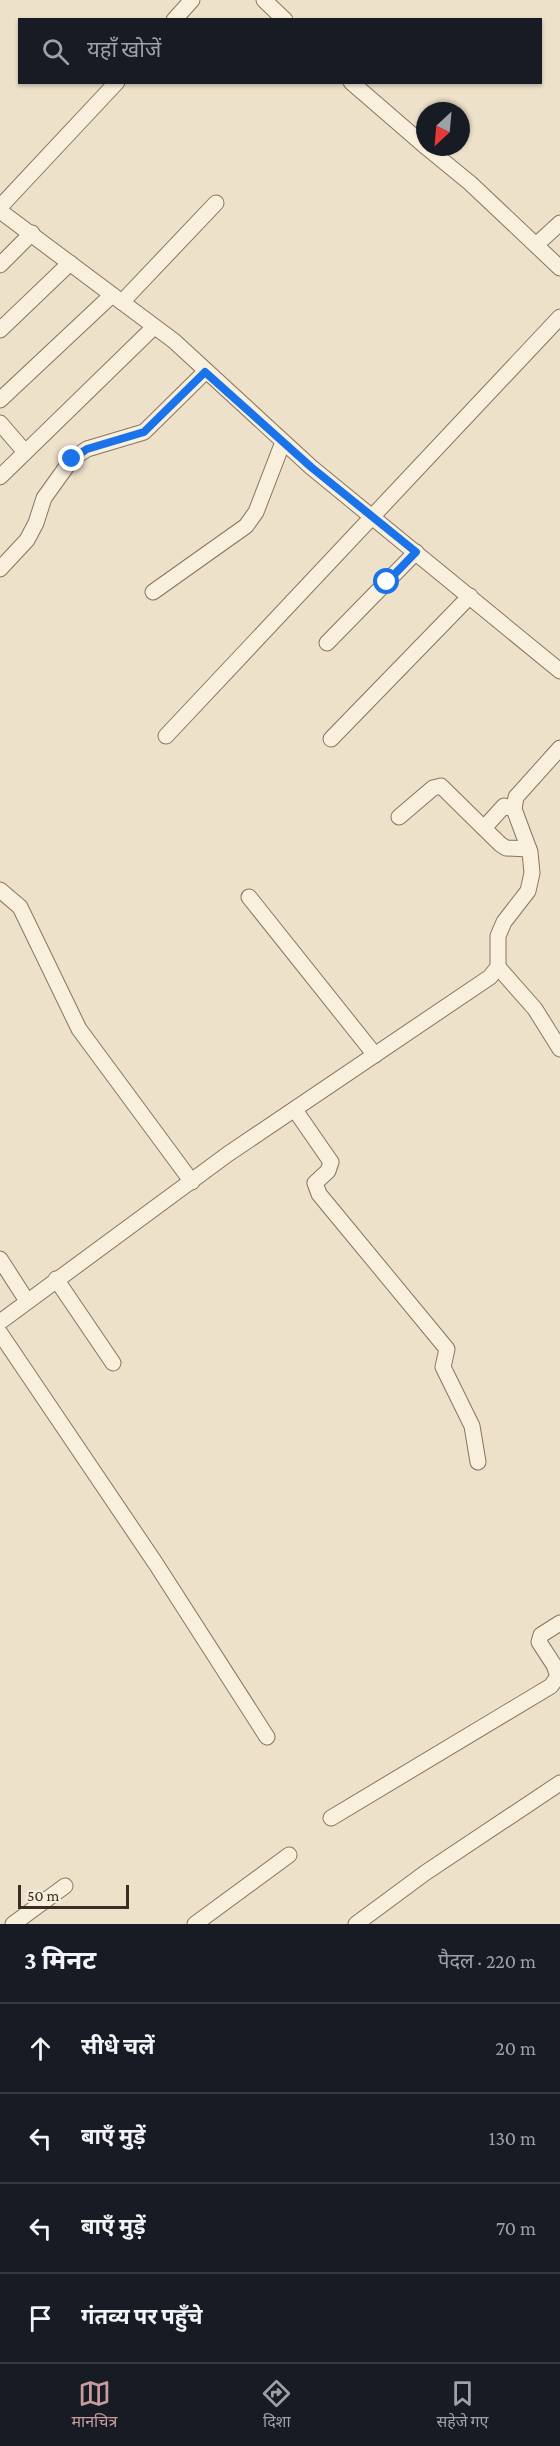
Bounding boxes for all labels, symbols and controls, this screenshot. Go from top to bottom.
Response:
search box [18,18,542,84]
icon: search [39,35,72,68]
text: यहाँ खोजें [87,37,161,62]
north arrow [416,102,470,156]
route end [58,445,84,471]
route start [373,568,399,594]
scale bar [18,1882,129,1910]
text: 50 m [27,1887,59,1904]
text: 3 मिनट [24,1946,96,1975]
text: पैदल · 220 m [438,1950,536,1972]
icon: ahead [24,2032,57,2065]
text: सीधे चलें [81,2034,155,2059]
text: 20 m [495,2037,536,2059]
icon: left [24,2122,57,2155]
text: बाएँ मुड़ें [81,2124,146,2149]
text: 130 m [489,2127,536,2149]
icon: left [24,2212,57,2245]
text: बाएँ मुड़ें [81,2214,146,2239]
text: 70 m [496,2217,536,2239]
icon: arrive [24,2302,57,2335]
text: गंतव्य पर पहुँचे [81,2304,203,2329]
tab: मानचित्र [72,2377,117,2434]
tab: दिशा [260,2377,293,2434]
tab: सहेजे गए [436,2377,488,2434]

